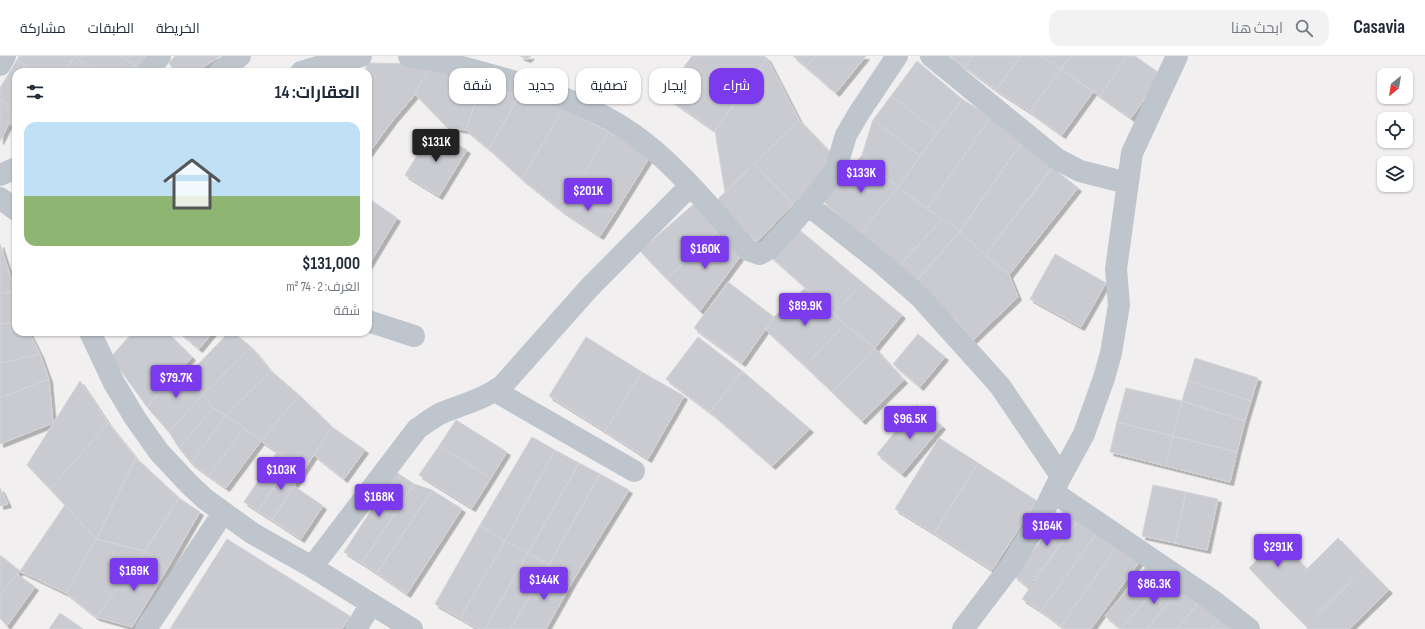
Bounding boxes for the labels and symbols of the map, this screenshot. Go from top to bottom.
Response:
north arrow [1377,68,1413,104]
pin: $131K [408,129,464,163]
pin: $133K [833,160,889,194]
pin: $201K [560,178,616,212]
pin: $160K [677,236,733,270]
pin: $89.9K [772,293,838,327]
pin: $79.7K [143,365,209,399]
pin: $96.5K [877,406,943,440]
pin: $103K [253,457,309,491]
pin: $168K [351,484,407,518]
pin: $164K [1019,513,1075,547]
pin: $291K [1250,534,1306,568]
pin: $169K [106,558,162,592]
pin: $144K [516,567,572,601]
pin: $86.3K [1121,571,1187,605]

